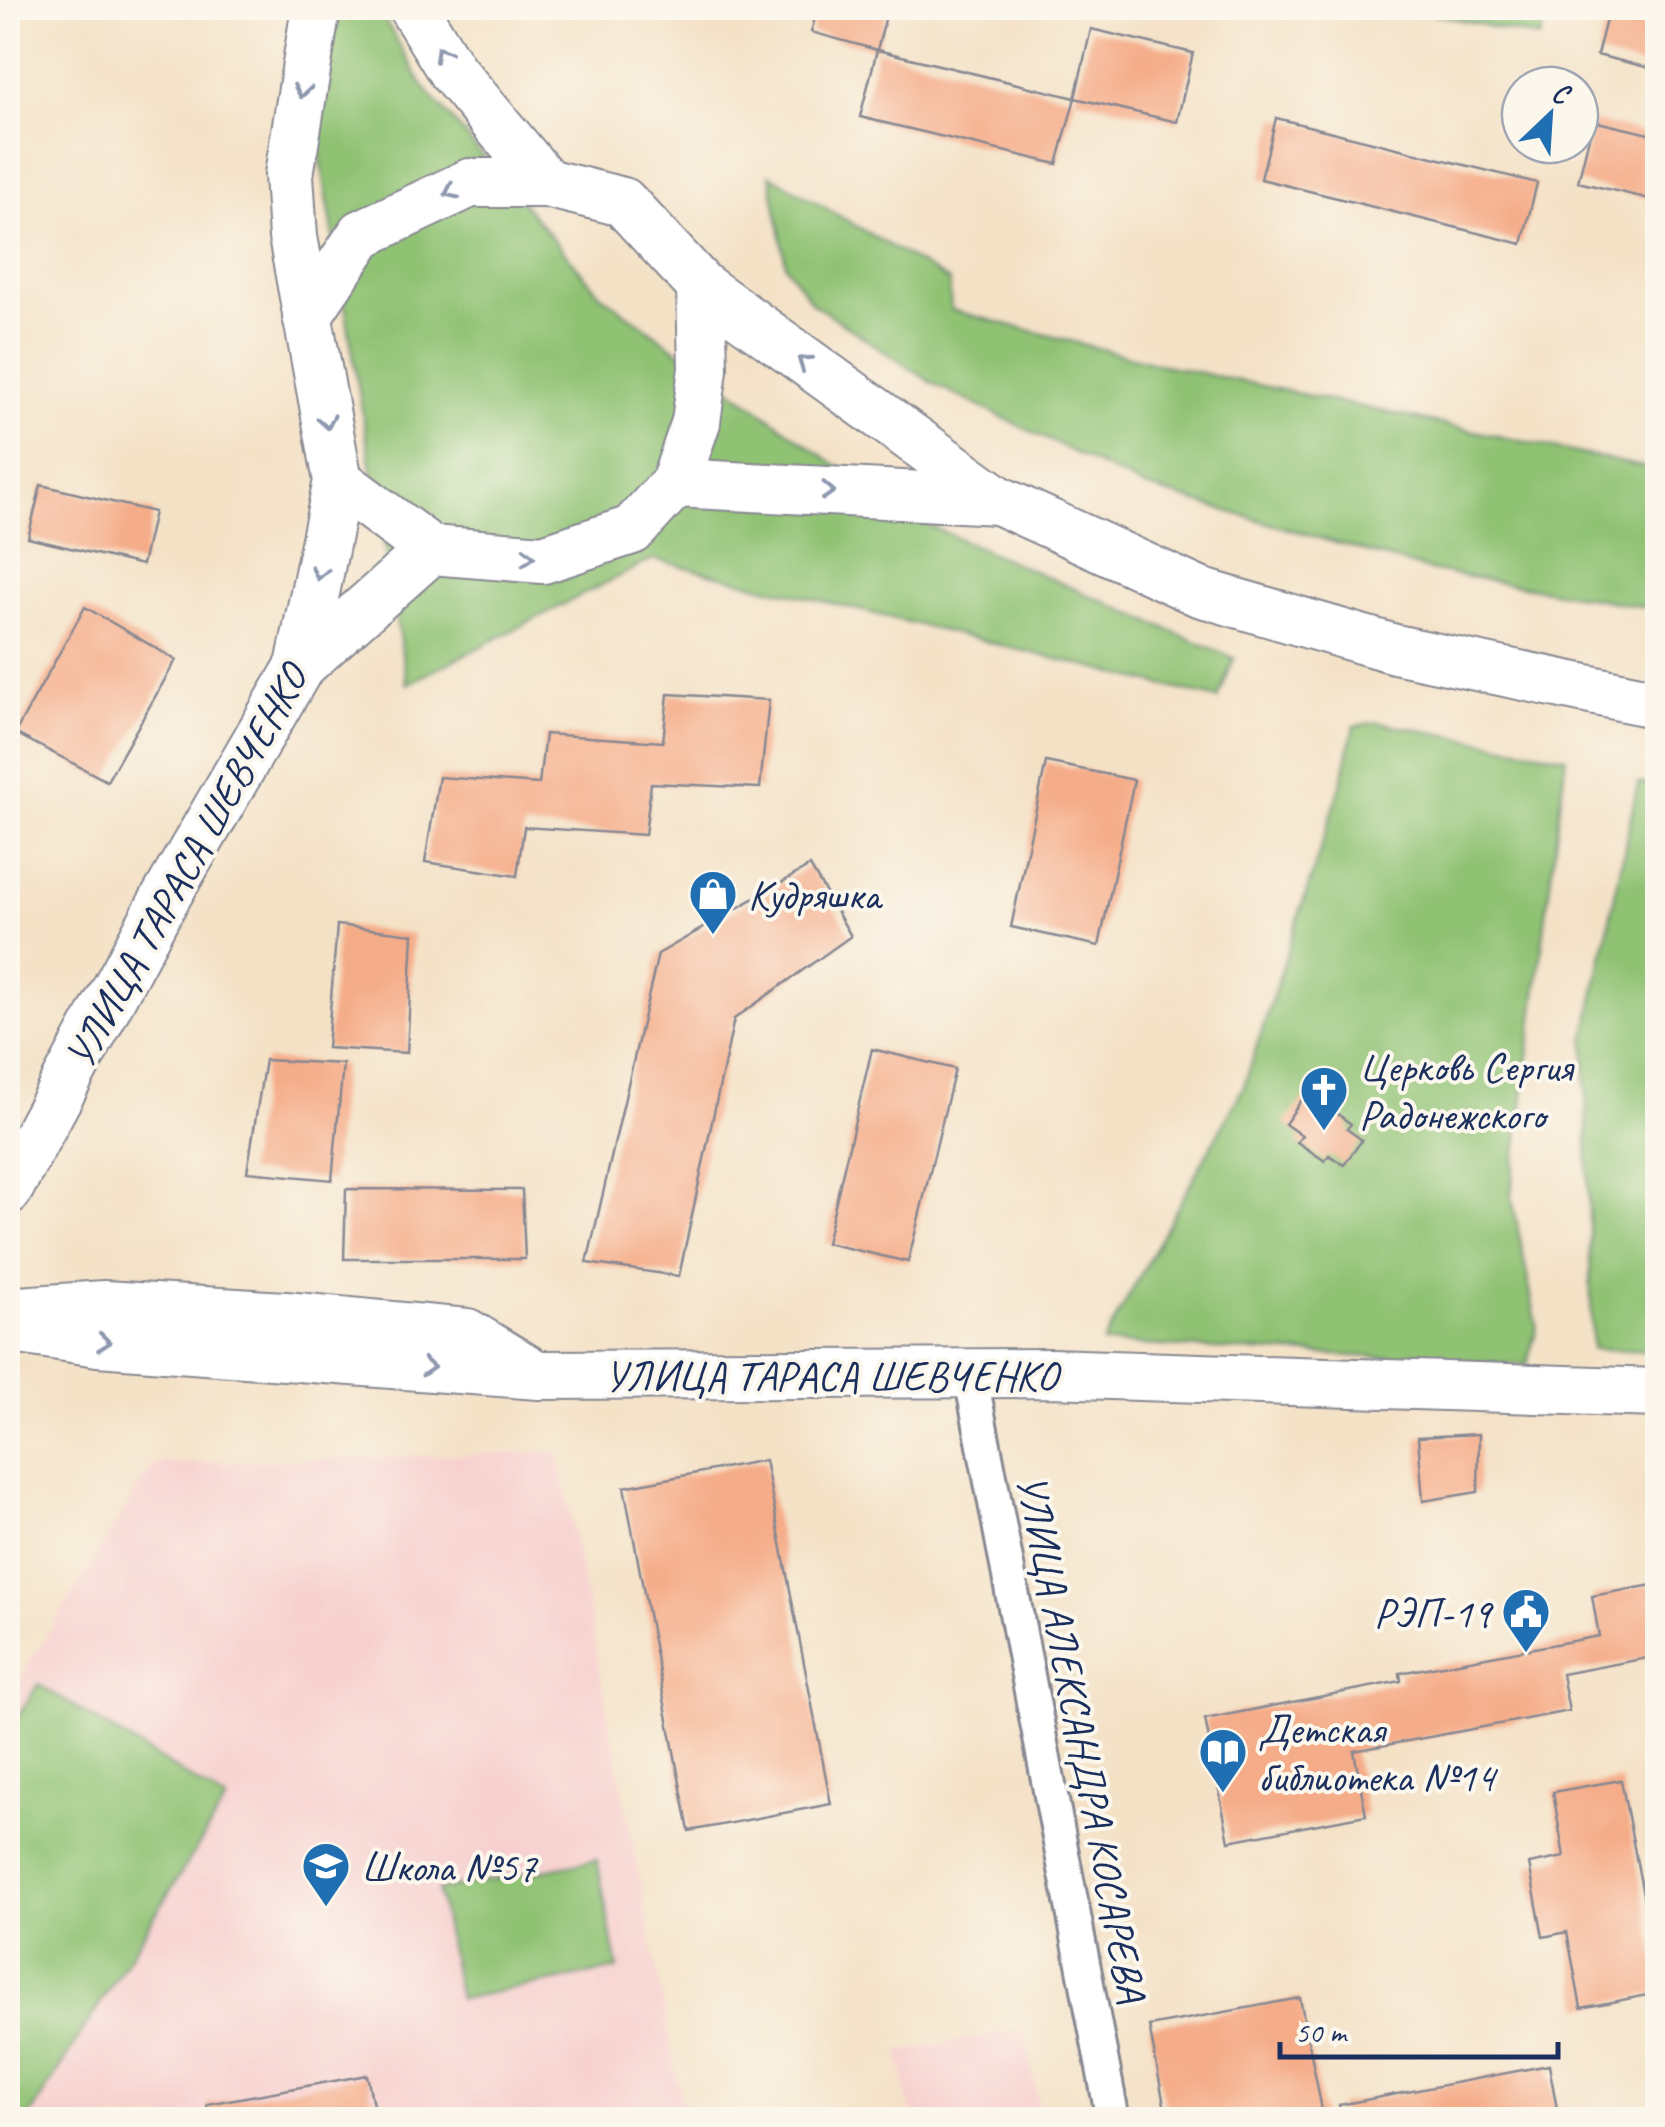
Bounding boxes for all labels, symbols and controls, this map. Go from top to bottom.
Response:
one-way arrow [434,46,453,64]
north arrow [1500,65,1600,165]
text: С [1547,74,1577,113]
one-way arrow [293,83,314,100]
one-way arrow [443,179,461,199]
one-way arrow [797,356,815,374]
one-way arrow [316,414,337,431]
one-way arrow [820,480,836,501]
one-way arrow [520,546,536,567]
one-way arrow [309,564,330,581]
street label: УЛИЦА ТАРАСА ШЕВЧЕНКО [53,652,321,1078]
shop icon: Кудряшка [687,868,739,936]
place label: Кудряшка [748,869,884,922]
place label: Церковь Сергия Радонежского [1359,1041,1575,1142]
church icon: Церковь Сергия Радонежского [1298,1064,1350,1132]
one-way arrow [96,1331,112,1353]
street label: УЛИЦА ТАРАСА ШЕВЧЕНКО [605,1350,1062,1403]
one-way arrow [420,1356,436,1378]
street label: УЛИЦА АЛЕКСАНДРА КОСАРЕВА [1004,1470,1159,2007]
public building icon: РЭП-19 [1500,1586,1552,1654]
place label: РЭП-19 [1374,1587,1494,1640]
place label: Детская библиотека №14 [1258,1703,1499,1804]
library icon: Детская библиотека №14 [1197,1726,1249,1794]
school or university icon: Школа №57 [300,1840,352,1908]
place label: Школа №57 [361,1841,538,1894]
scale bar [1280,1997,1558,2059]
text: 50 m [1295,2013,1348,2051]

